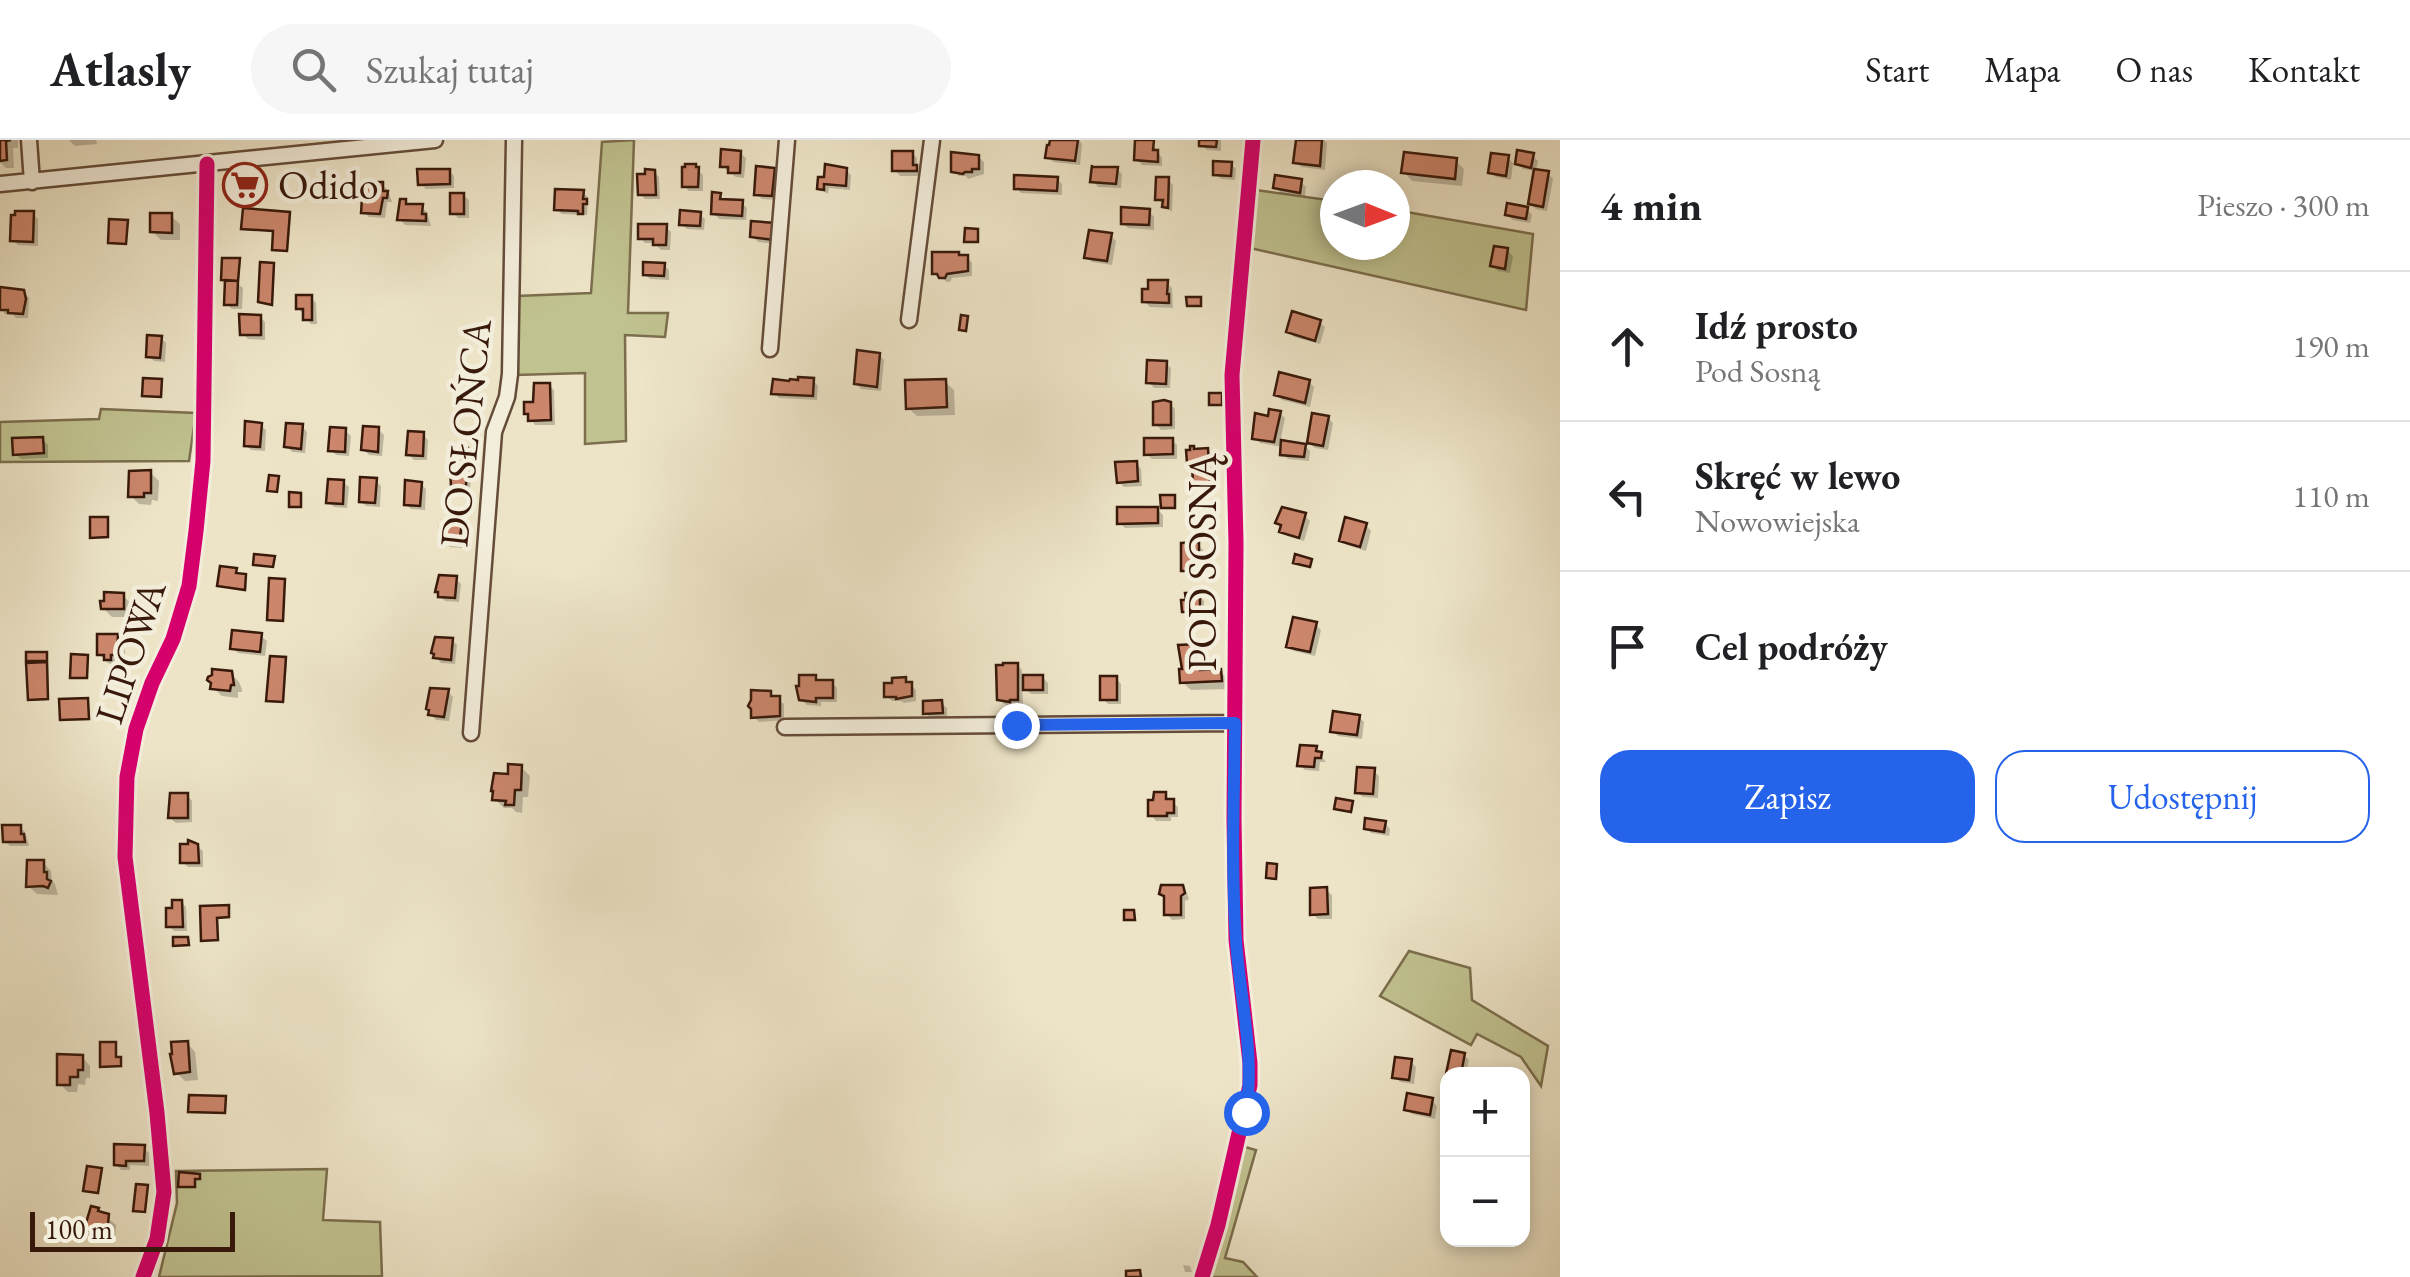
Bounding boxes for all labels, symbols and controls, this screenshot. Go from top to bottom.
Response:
search box [251,24,951,114]
text: Atlasly [50,38,191,100]
icon: search [286,42,341,97]
text: Szukaj tutaj [366,45,534,94]
text: Start [1865,47,1929,92]
text: Mapa [1984,47,2061,92]
text: O nas [2116,47,2193,92]
text: Kontakt [2248,47,2360,92]
place label: Odido [278,159,379,211]
supermarket icon: Odido [222,162,268,208]
north arrow [1320,170,1410,260]
text: 4 min [1600,178,1702,233]
text: Pieszo · 300 m [2197,184,2370,226]
text: Idź prosto [1695,301,1858,350]
street label: DO SŁOŃCA [427,316,503,550]
icon: ahead [1600,319,1655,374]
text: 190 m [2293,325,2370,367]
text: Pod Sosną [1695,350,1820,392]
text: Skręć w lewo [1695,451,1900,500]
street label: POD SOSNĄ [1176,453,1228,671]
icon: left [1600,469,1655,524]
text: 110 m [2293,475,2370,517]
text: Nowowiejska [1695,500,1860,542]
street label: LIPOWA [83,574,178,730]
icon: arrive [1600,619,1655,674]
text: Cel podróży [1695,622,1888,671]
route end [994,703,1040,749]
button: Zapisz [1600,750,1975,843]
button: Udostępnij [1995,750,2370,843]
map controls [1440,1067,1530,1247]
button: + [1440,1067,1530,1157]
route start [1224,1090,1270,1136]
button: − [1440,1157,1530,1247]
scale bar [30,1207,235,1252]
text: 100 m [45,1211,113,1247]

